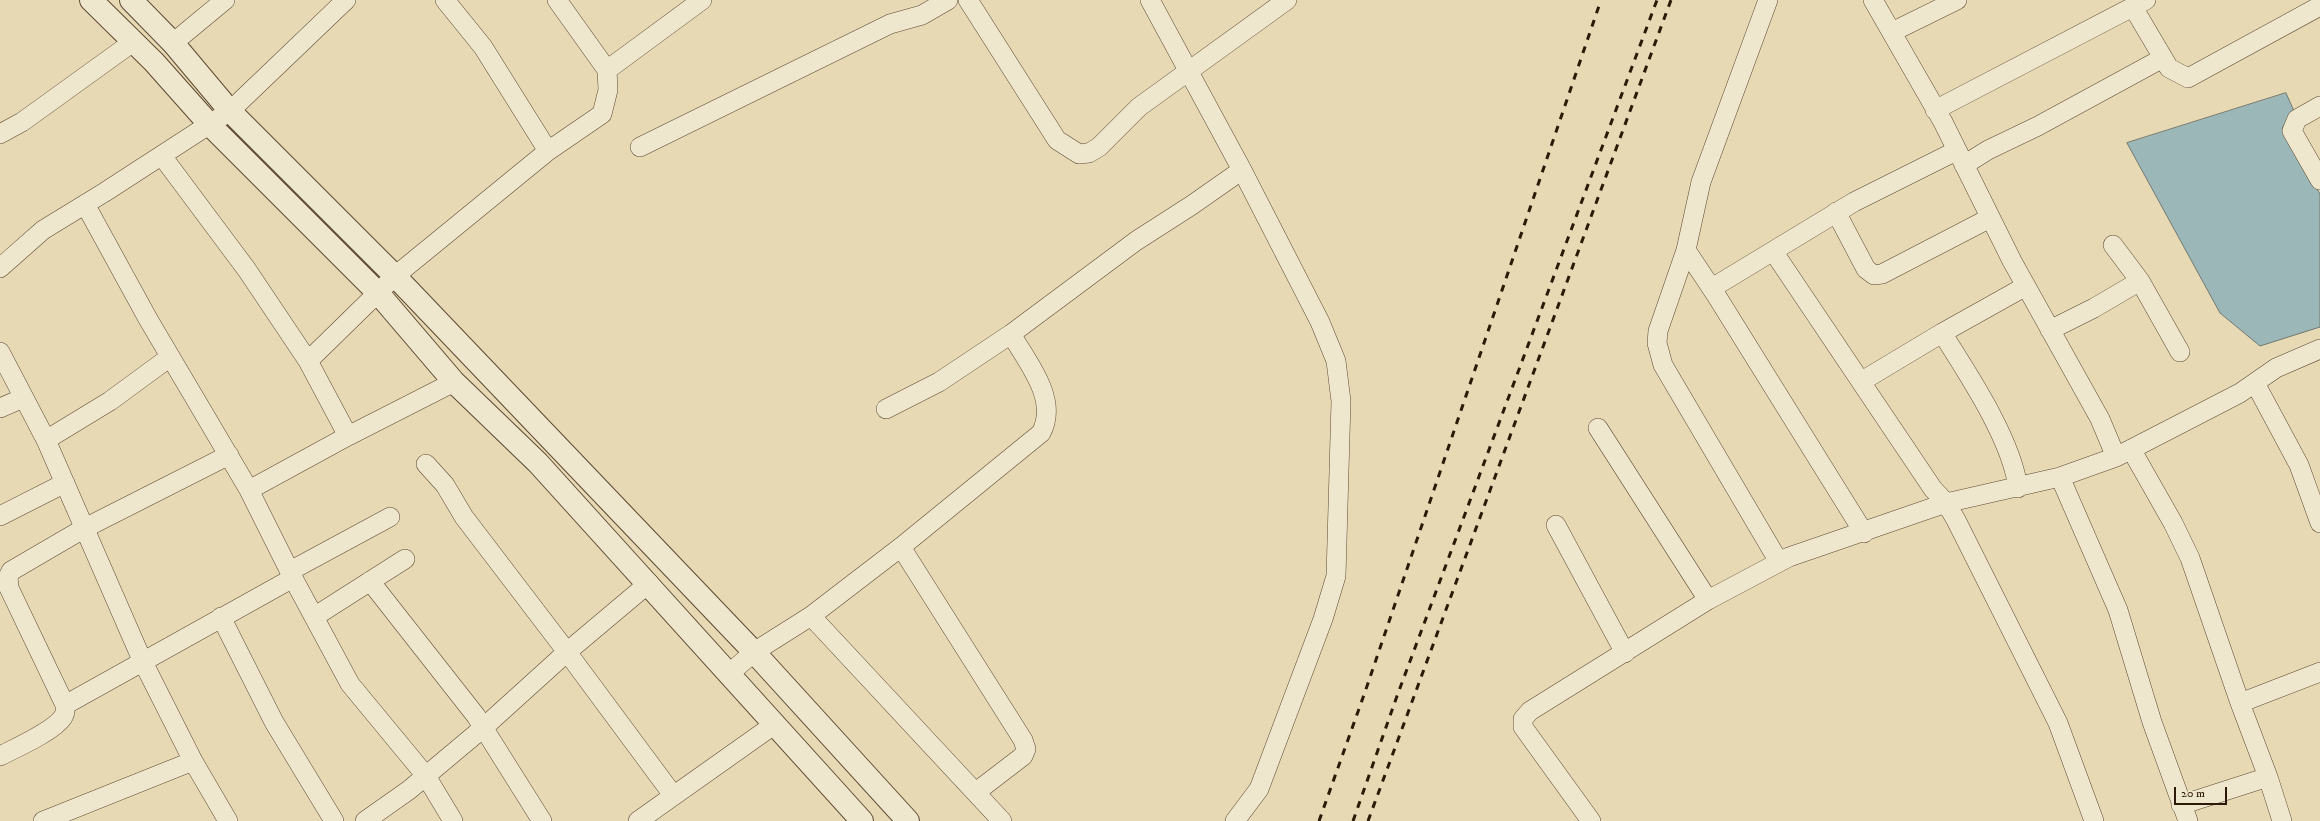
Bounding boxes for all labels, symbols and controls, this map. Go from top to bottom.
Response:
scale bar [2176,779,2229,805]
text: 20 m [2181,786,2205,801]

